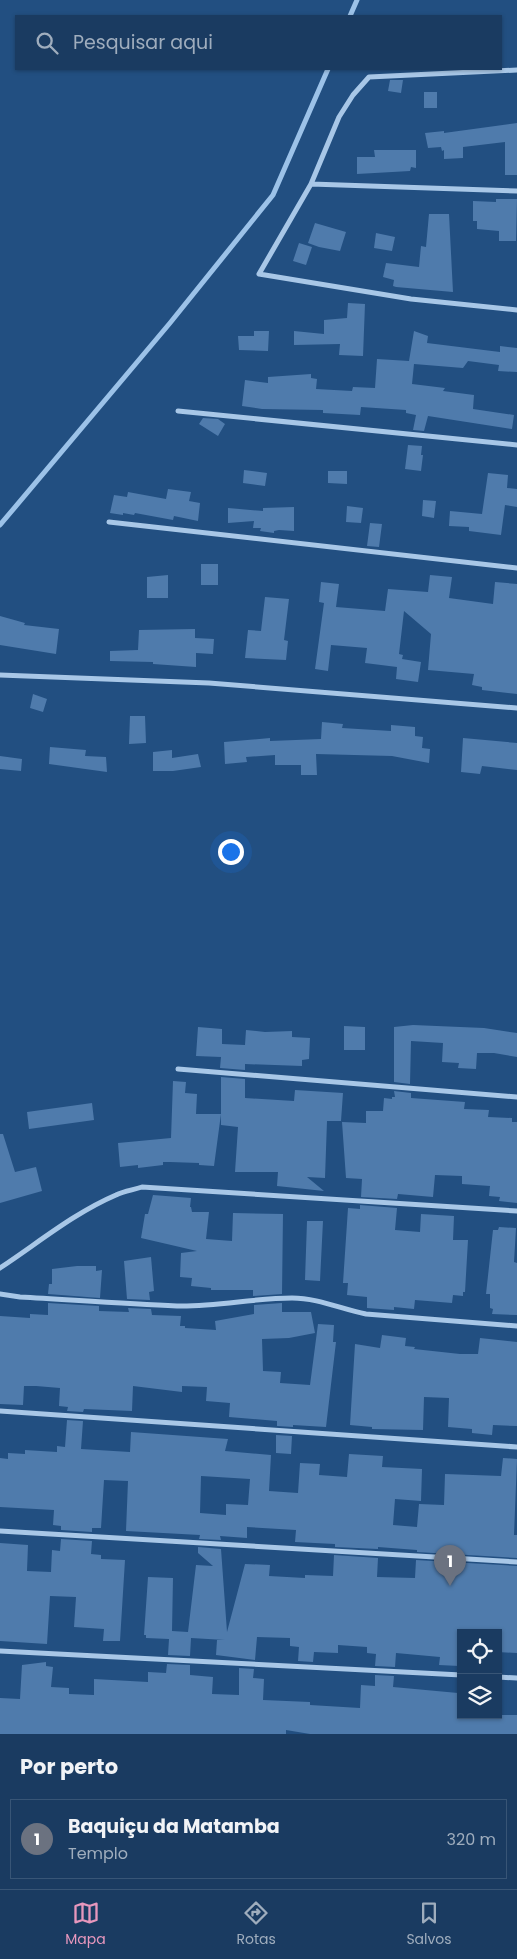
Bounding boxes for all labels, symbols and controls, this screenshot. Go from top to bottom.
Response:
search box [15,15,502,70]
icon: search [33,29,61,57]
text: Pesquisar aqui [73,29,213,56]
your location [218,839,244,865]
pin: 1 [434,1545,466,1586]
map controls [457,1629,502,1719]
button: locate [457,1629,502,1674]
button: layers [457,1674,502,1719]
text: Por perto [20,1752,118,1781]
text: Baquiçu da Matamba [68,1813,280,1840]
text: 1 [34,1828,40,1851]
text: 320 m [447,1828,496,1851]
text: Templo [68,1842,128,1865]
tab: Mapa [65,1899,106,1950]
tab: Rotas [236,1899,276,1950]
tab: Salvos [406,1899,452,1950]

